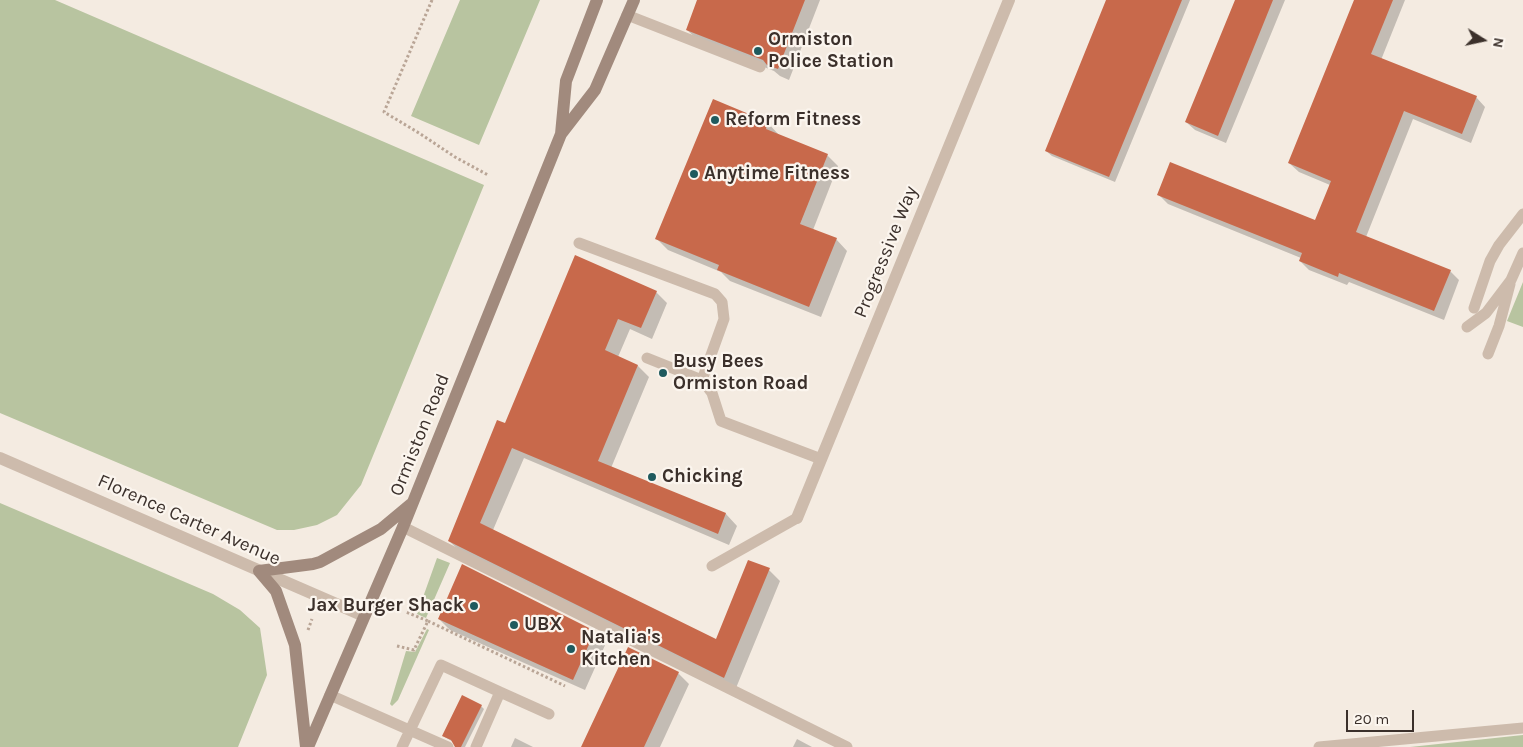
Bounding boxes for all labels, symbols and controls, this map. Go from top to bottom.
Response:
north arrow [1458,15,1508,65]
place label: Ormiston Police Station [768,29,894,73]
text: N [1489,36,1508,49]
marker: Ormiston Police Station [752,45,764,57]
place label: Reform Fitness [725,109,861,131]
marker: Reform Fitness [709,114,721,126]
place label: Anytime Fitness [704,163,850,185]
marker: Anytime Fitness [688,168,700,180]
street label: Progressive Way [849,183,923,321]
place label: Busy Bees Ormiston Road [673,351,808,395]
marker: Busy Bees Ormiston Road [657,367,669,379]
street label: Ormiston Road [385,371,455,499]
place label: Chicking [662,466,743,488]
street label: Florence Carter Avenue [94,469,284,571]
marker: Chicking [646,471,658,483]
place label: Jax Burger Shack [308,595,464,617]
marker: Jax Burger Shack [468,600,480,612]
place label: UBX [524,614,562,636]
marker: UBX [508,619,520,631]
place label: Natalia's Kitchen [581,627,661,671]
marker: Natalia's Kitchen [565,643,577,655]
scale bar [1348,700,1416,732]
text: 20 m [1354,710,1389,728]

